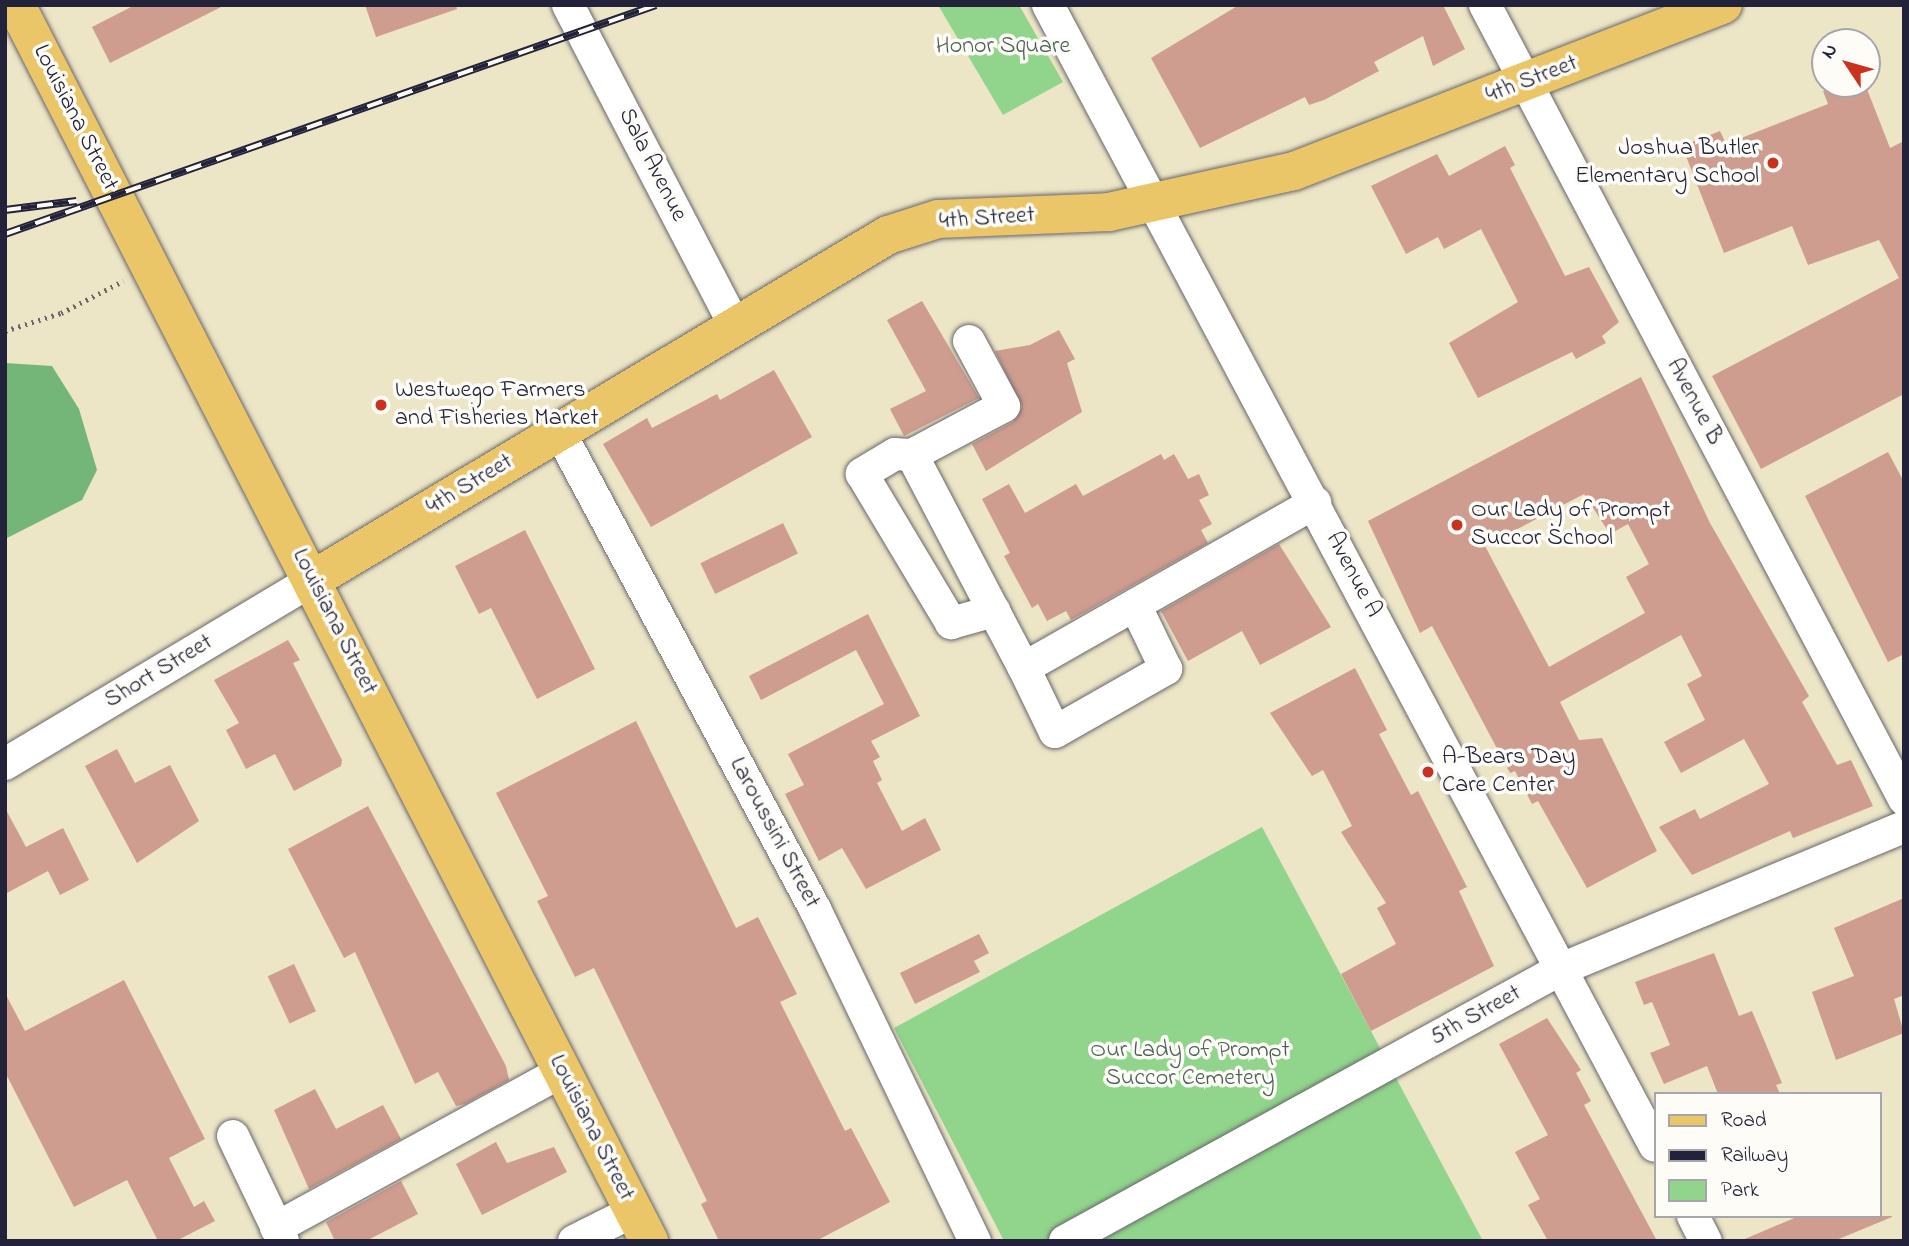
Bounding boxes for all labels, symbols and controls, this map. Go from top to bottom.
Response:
north arrow [1811,28,1881,98]
park label: Honor Square [936,33,1070,61]
text: N [1816,38,1845,65]
street label: Louisiana Street [26,40,124,196]
street label: 4th Street [1482,49,1582,111]
street label: Sala Avenue [611,104,693,226]
place label: Joshua Butler Elementary School [1575,135,1759,191]
marker: Joshua Butler Elementary School [1765,155,1781,171]
street label: 4th Street [938,201,1036,237]
street label: Avenue B [1659,354,1729,450]
place label: Westwego Farmers and Fisheries Market [395,377,599,433]
marker: Westwego Farmers and Fisheries Market [373,397,389,413]
street label: 4th Street [422,448,518,522]
place label: Our Lady of Prompt Succor School [1471,497,1670,553]
marker: Our Lady of Prompt Succor School [1449,517,1465,533]
street label: Avenue A [1319,527,1387,623]
street label: Louisiana Street [285,544,383,700]
street label: Short Street [100,628,218,716]
place label: A-Bears Day Care Center [1442,744,1575,800]
street label: Laroussini Street [722,753,826,913]
marker: A-Bears Day Care Center [1420,764,1436,780]
street label: 5th Street [1425,979,1527,1053]
park label: Our Lady of Prompt Succor Cemetery [1090,1037,1290,1093]
street label: Louisiana Street [542,1050,640,1206]
legend [1654,1092,1881,1218]
text: Road [1721,1106,1767,1136]
text: Railway [1721,1141,1788,1171]
text: Park [1721,1176,1759,1206]

